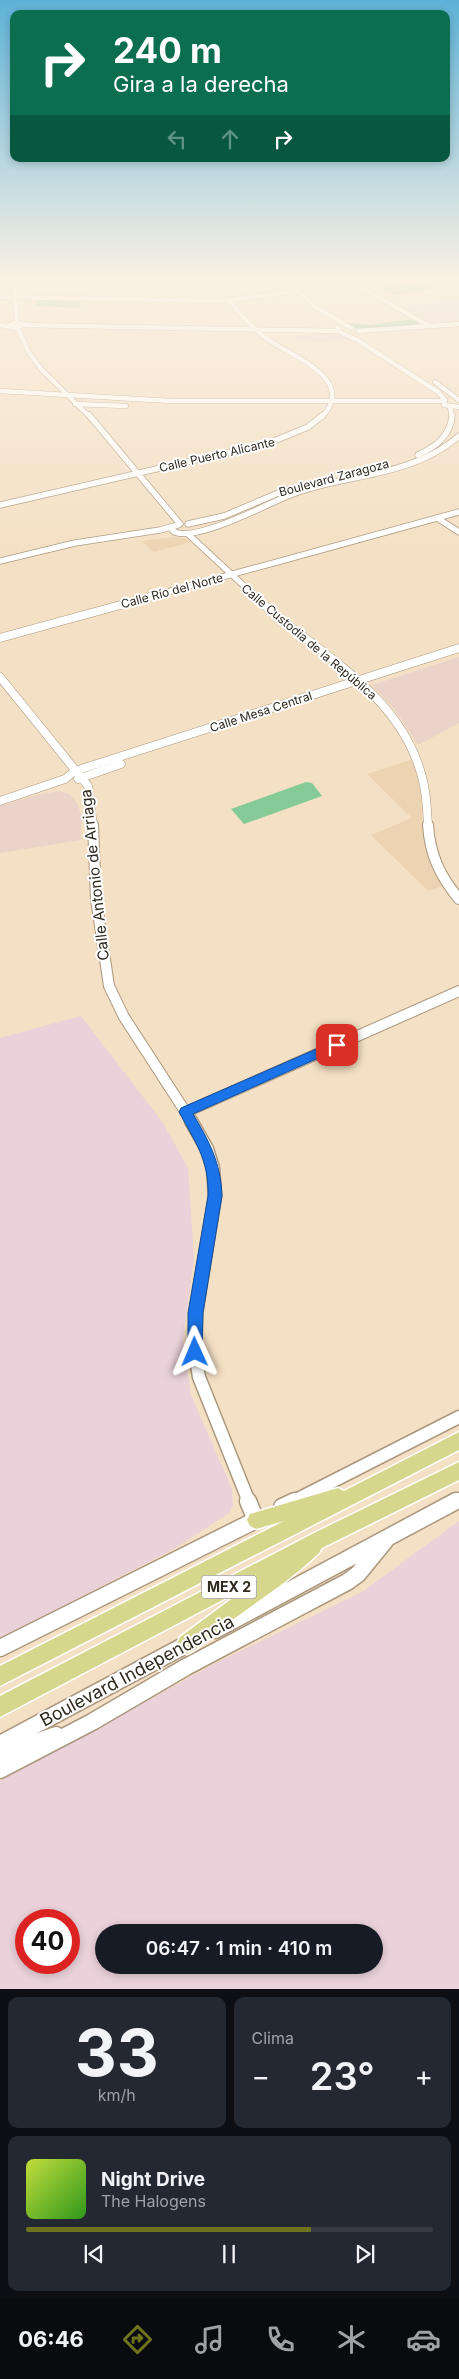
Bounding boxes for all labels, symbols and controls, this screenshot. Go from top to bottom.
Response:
text: 240 m [113,29,222,71]
icon: right [30,30,95,95]
text: Gira a la derecha [113,71,289,97]
icon: left [163,125,191,153]
icon: ahead [216,125,244,153]
icon: right [269,125,297,153]
street label: Calle Puerto Alicante [158,434,276,475]
street label: Boulevard Zaragoza [277,456,391,499]
street label: Calle Río del Norte [119,570,225,611]
street label: Calle Custodia de la República [239,581,380,703]
street label: Calle Mesa Central [208,688,314,735]
street label: Calle Antonio de Arriaga [76,788,113,962]
pin [316,1024,358,1066]
icon: arrive [323,1031,351,1059]
position arrow [168,1325,220,1377]
road number: MEX 2 [202,1575,256,1598]
street label: Boulevard Independencia [36,1610,237,1731]
speed limit sign: 40 [15,1909,80,1974]
text: 06:47 · 1 min · 410 m [146,1937,332,1960]
text: 33 [75,2013,159,2092]
text: Clima [252,2028,294,2048]
text: 23° [310,2053,375,2099]
text: − [252,2059,270,2093]
text: + [414,2059,433,2093]
text: km/h [98,2085,136,2105]
text: Night Drive [101,2168,205,2191]
text: The Halogens [101,2191,206,2211]
icon: previous [80,2240,108,2268]
icon: pause [215,2240,243,2268]
icon: next [351,2240,379,2268]
icon: directions [120,2322,155,2357]
icon: music [192,2322,227,2357]
icon: phone [263,2322,298,2357]
icon: climate [334,2322,369,2357]
icon: car [406,2322,441,2357]
text: 06:46 [18,2326,84,2352]

